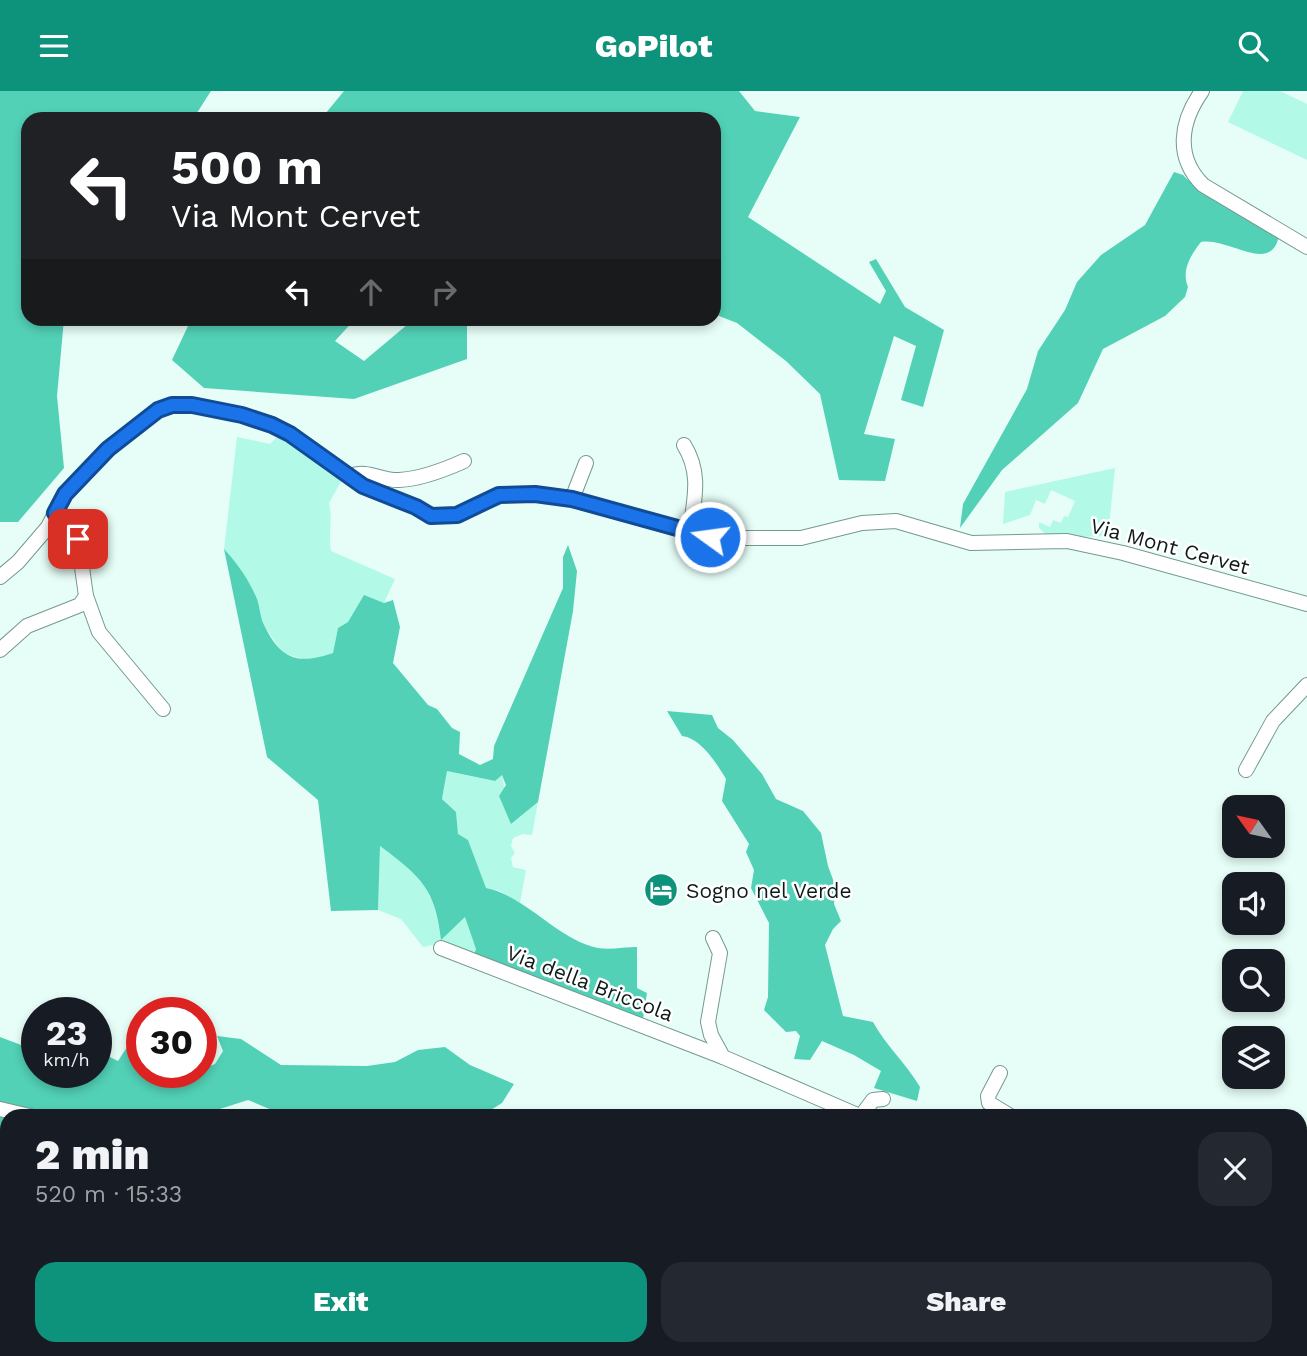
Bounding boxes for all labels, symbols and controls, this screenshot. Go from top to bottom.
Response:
icon: menu [35,27,73,65]
text: GoPilot [595,27,712,65]
icon: search [1234,27,1272,65]
text: 500 m [171,138,323,196]
icon: left [56,140,147,231]
text: Via Mont Cervet [171,197,420,235]
icon: left [279,273,317,311]
icon: ahead [352,273,390,311]
icon: right [425,273,463,311]
position arrow [673,500,747,574]
pin [48,509,108,569]
street label: Via Mont Cervet [1088,513,1252,579]
icon: arrive [59,520,97,558]
north arrow [1222,795,1284,857]
map controls [1222,795,1285,1089]
hotel icon: Sogno nel Verde [642,871,680,909]
button: sound [1222,872,1285,935]
place label: Sogno nel Verde [686,878,852,903]
street label: Via della Briccola [503,940,677,1026]
button: search [1222,949,1285,1012]
speed limit sign: 30 [126,997,217,1088]
text: 23 [46,1012,87,1054]
button: layers [1222,1026,1285,1089]
text: km/h [43,1049,90,1070]
text: 2 min [35,1130,149,1179]
button: close [1198,1132,1272,1206]
text: 520 m · 15:33 [35,1181,182,1208]
button: Exit [35,1262,647,1342]
button: Share [661,1262,1272,1342]

